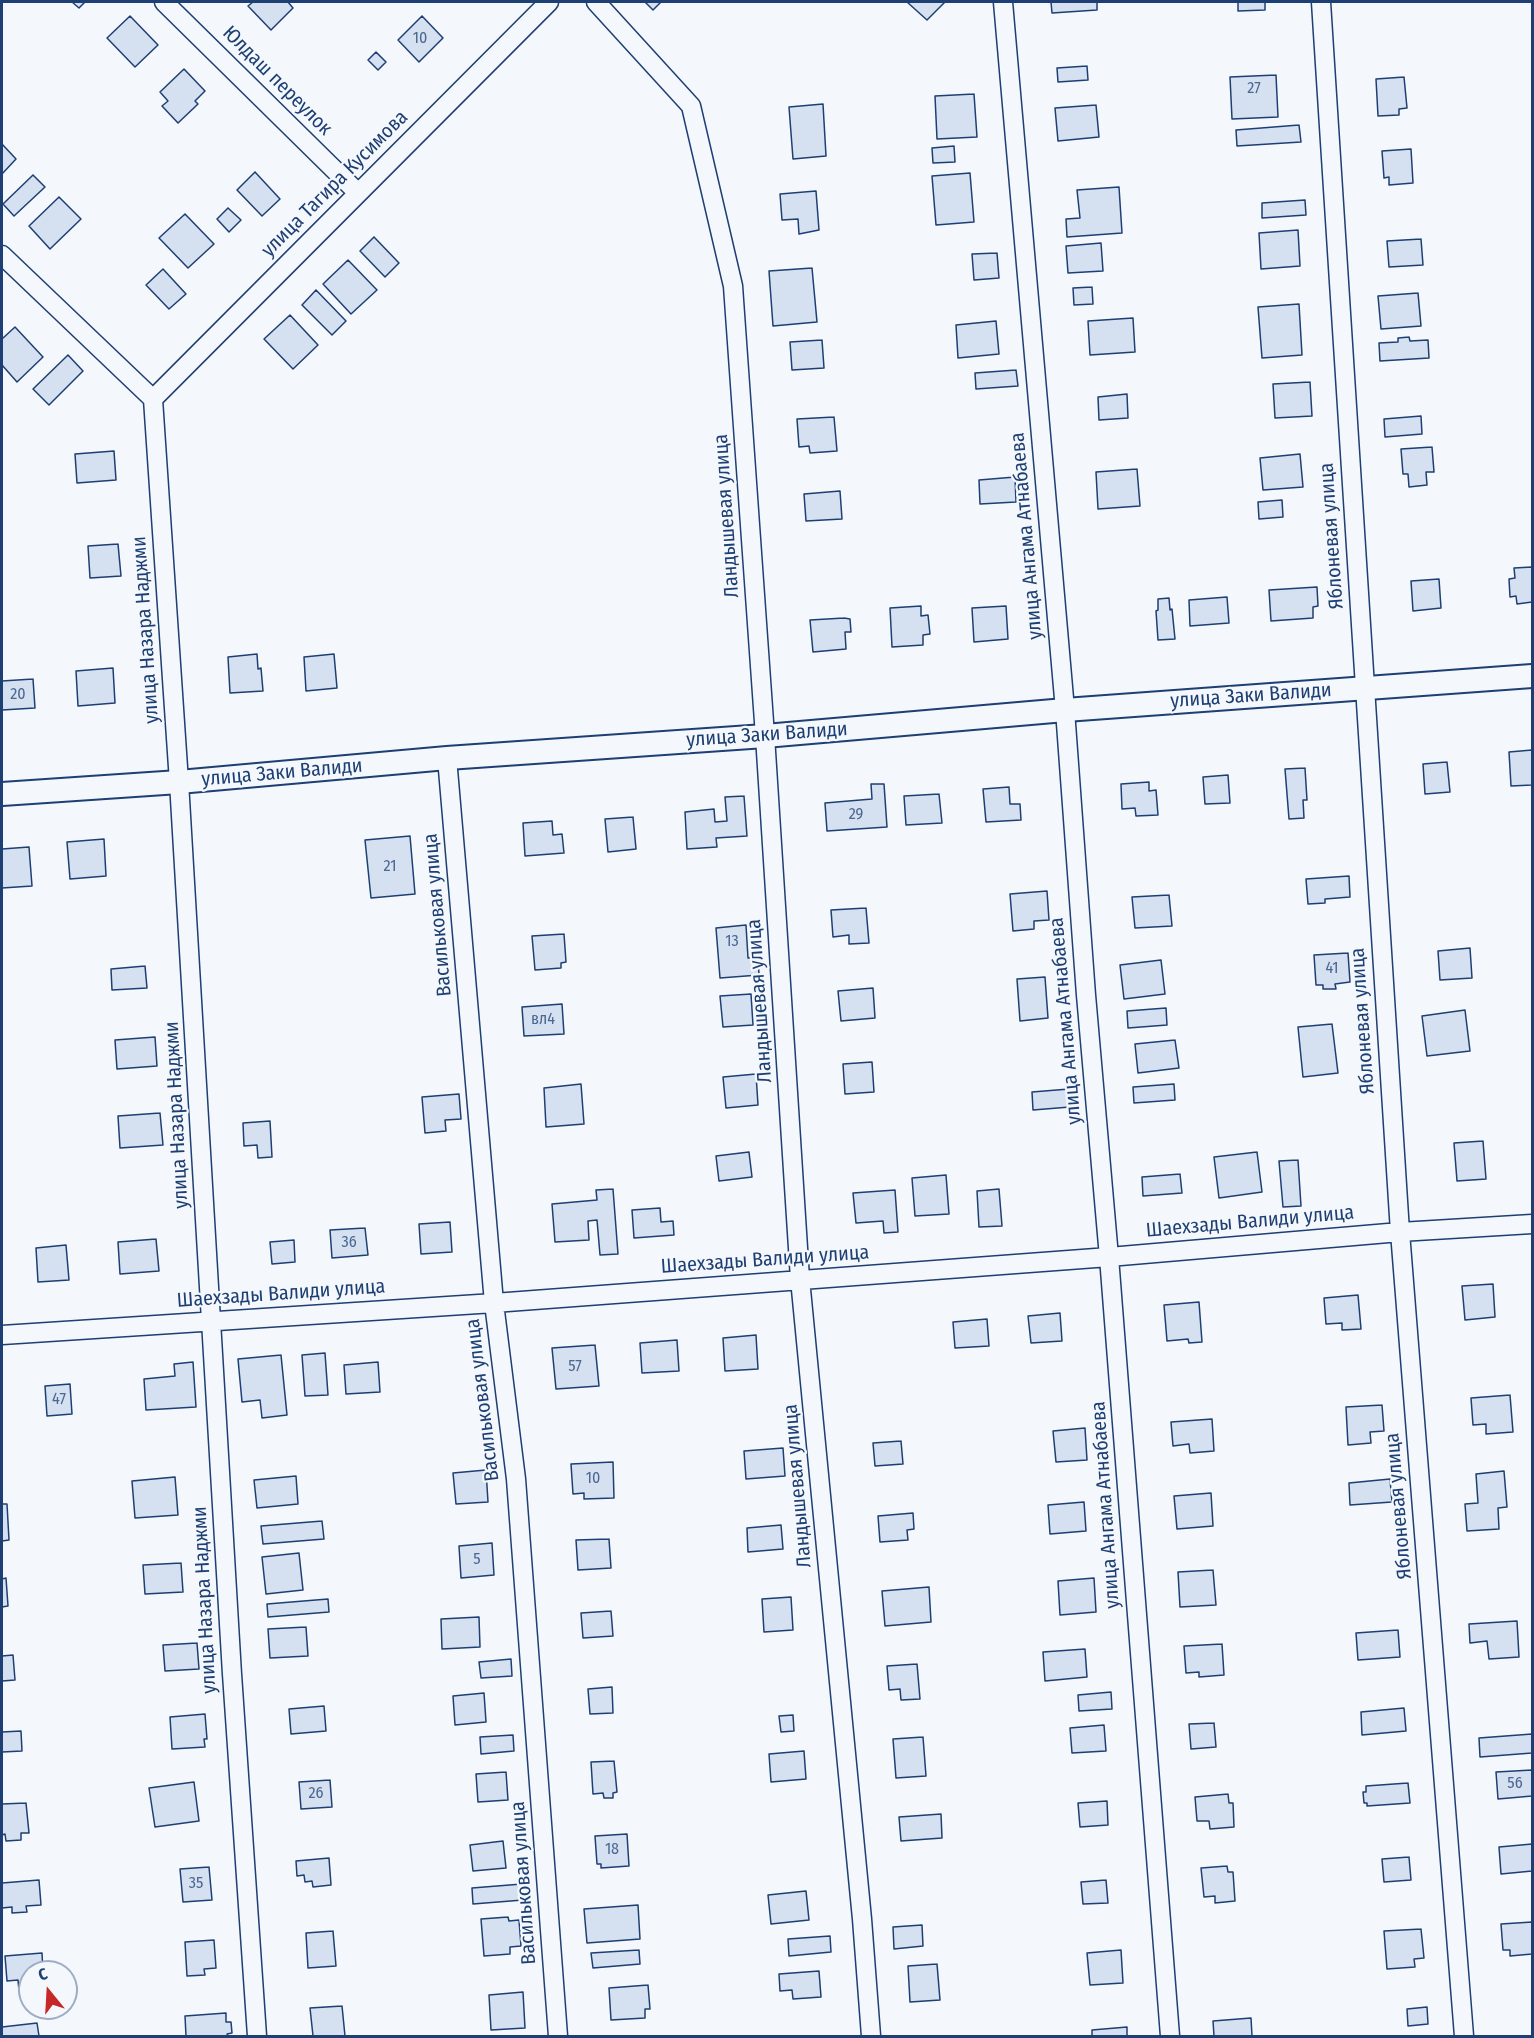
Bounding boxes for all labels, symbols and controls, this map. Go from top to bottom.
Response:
street label: Юлдаш переулок [217,21,337,141]
house number: 10 [413,29,427,49]
house number: 27 [1247,79,1261,99]
street label: улица Тагира Кусимова [257,106,413,262]
street label: улица Ангама Атнабаева [1006,431,1048,641]
street label: Ландышевая улица [709,433,745,599]
street label: Яблоневая улица [1315,462,1349,610]
street label: улица Назара Наджми [127,535,165,725]
street label: улица Заки Валиди [1170,678,1332,714]
house number: 20 [10,685,26,705]
street label: улица Заки Валиди [686,717,848,753]
street label: улица Заки Валиди [201,754,363,792]
house number: 29 [849,805,863,825]
street label: Васильковая улица [419,832,457,998]
house number: 21 [384,857,396,877]
street label: улица Ангама Атнабаева [1045,916,1087,1126]
street label: Ландышевая улица [742,918,778,1084]
house number: 13 [725,932,739,952]
street label: Яблоневая улица [1346,947,1380,1095]
house number: 41 [1325,959,1339,979]
house number: вл4 [531,1010,555,1030]
street label: улица Назара Наджми [160,1021,194,1209]
street label: Шаехзады Валиди улица [1145,1201,1355,1243]
house number: 36 [341,1233,357,1253]
street label: Шаехзады Валиди улица [660,1241,870,1279]
street label: Шаехзады Валиди улица [176,1275,386,1313]
street label: Васильковая улица [461,1317,505,1483]
house number: 57 [568,1357,582,1377]
house number: 47 [52,1390,66,1410]
street label: улица Ангама Атнабаева [1087,1400,1125,1610]
street label: Ландышевая улица [779,1403,817,1569]
street label: Яблоневая улица [1381,1432,1417,1580]
house number: 10 [586,1469,600,1489]
street label: улица Назара Наджми [188,1506,222,1694]
house number: 5 [473,1550,481,1570]
house number: 56 [1507,1774,1523,1794]
house number: 26 [309,1784,323,1804]
street label: Васильковая улица [506,1801,542,1965]
house number: 18 [605,1840,619,1860]
house number: 35 [189,1874,203,1894]
north arrow [18,1960,78,2020]
text: С [36,1964,50,1985]

